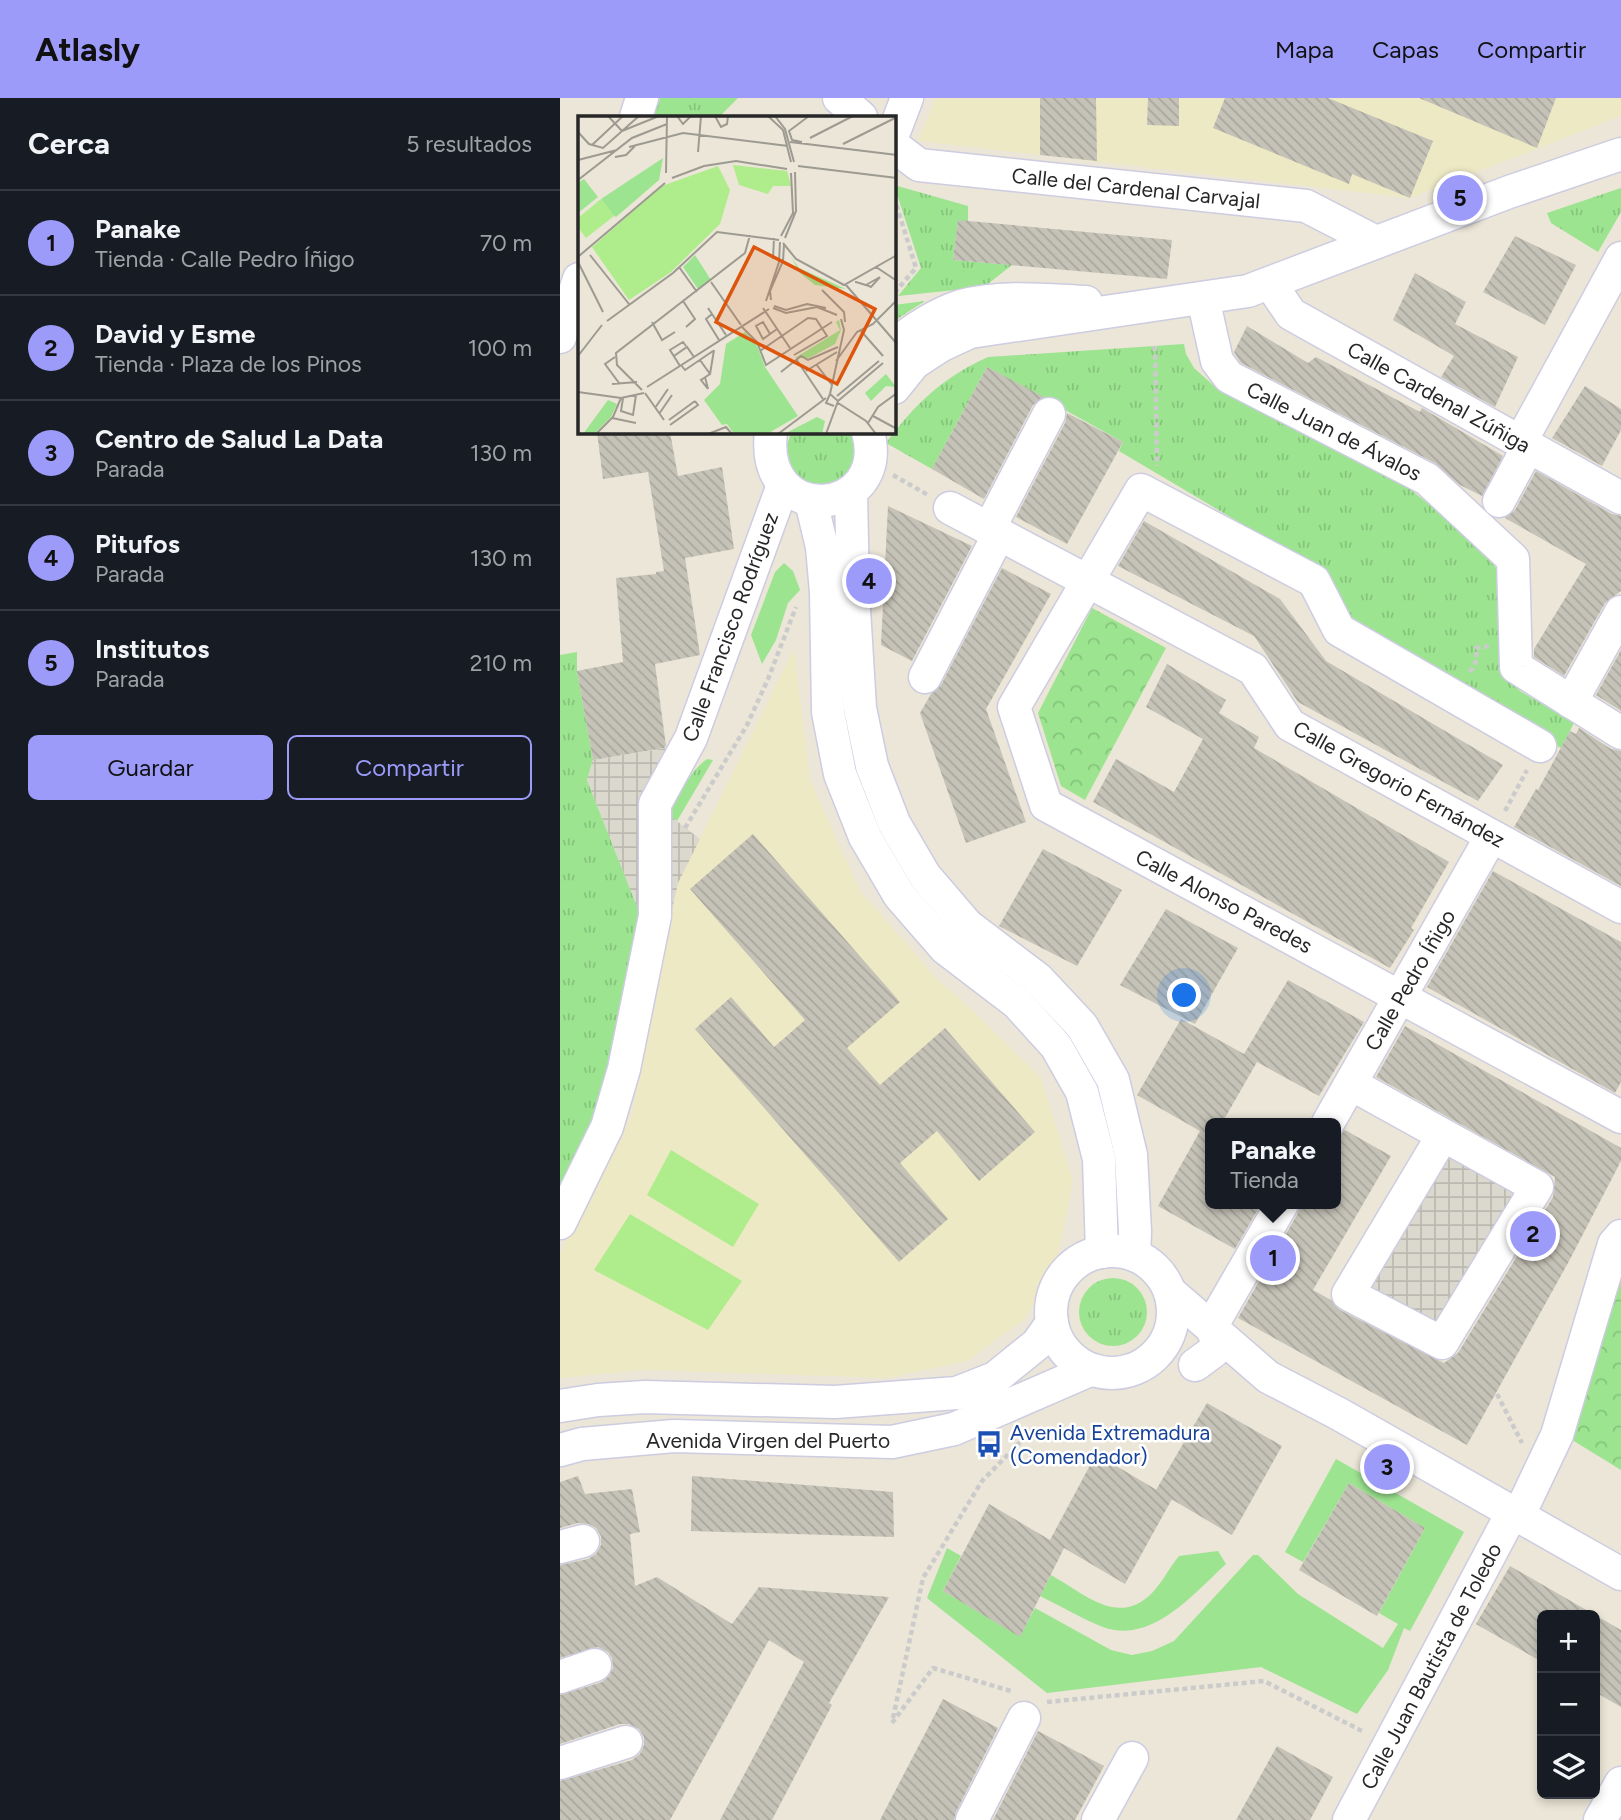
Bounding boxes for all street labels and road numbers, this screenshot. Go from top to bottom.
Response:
street label: Calle del Cardenal Carvajal [1011,163,1261,213]
street label: Calle Cardenal Zúñiga [1343,336,1535,458]
street label: Calle Juan de Ávalos [1242,376,1426,486]
street label: Calle Francisco Rodríguez [677,509,783,745]
street label: Calle Gregorio Fernández [1289,715,1509,853]
street label: Calle Alonso Paredes [1131,844,1317,958]
street label: Calle Pedro Íñigo [1359,905,1461,1055]
street label: Avenida Virgen del Puerto [646,1428,890,1453]
street label: Calle Juan Bautista de Toledo [1355,1538,1507,1794]

